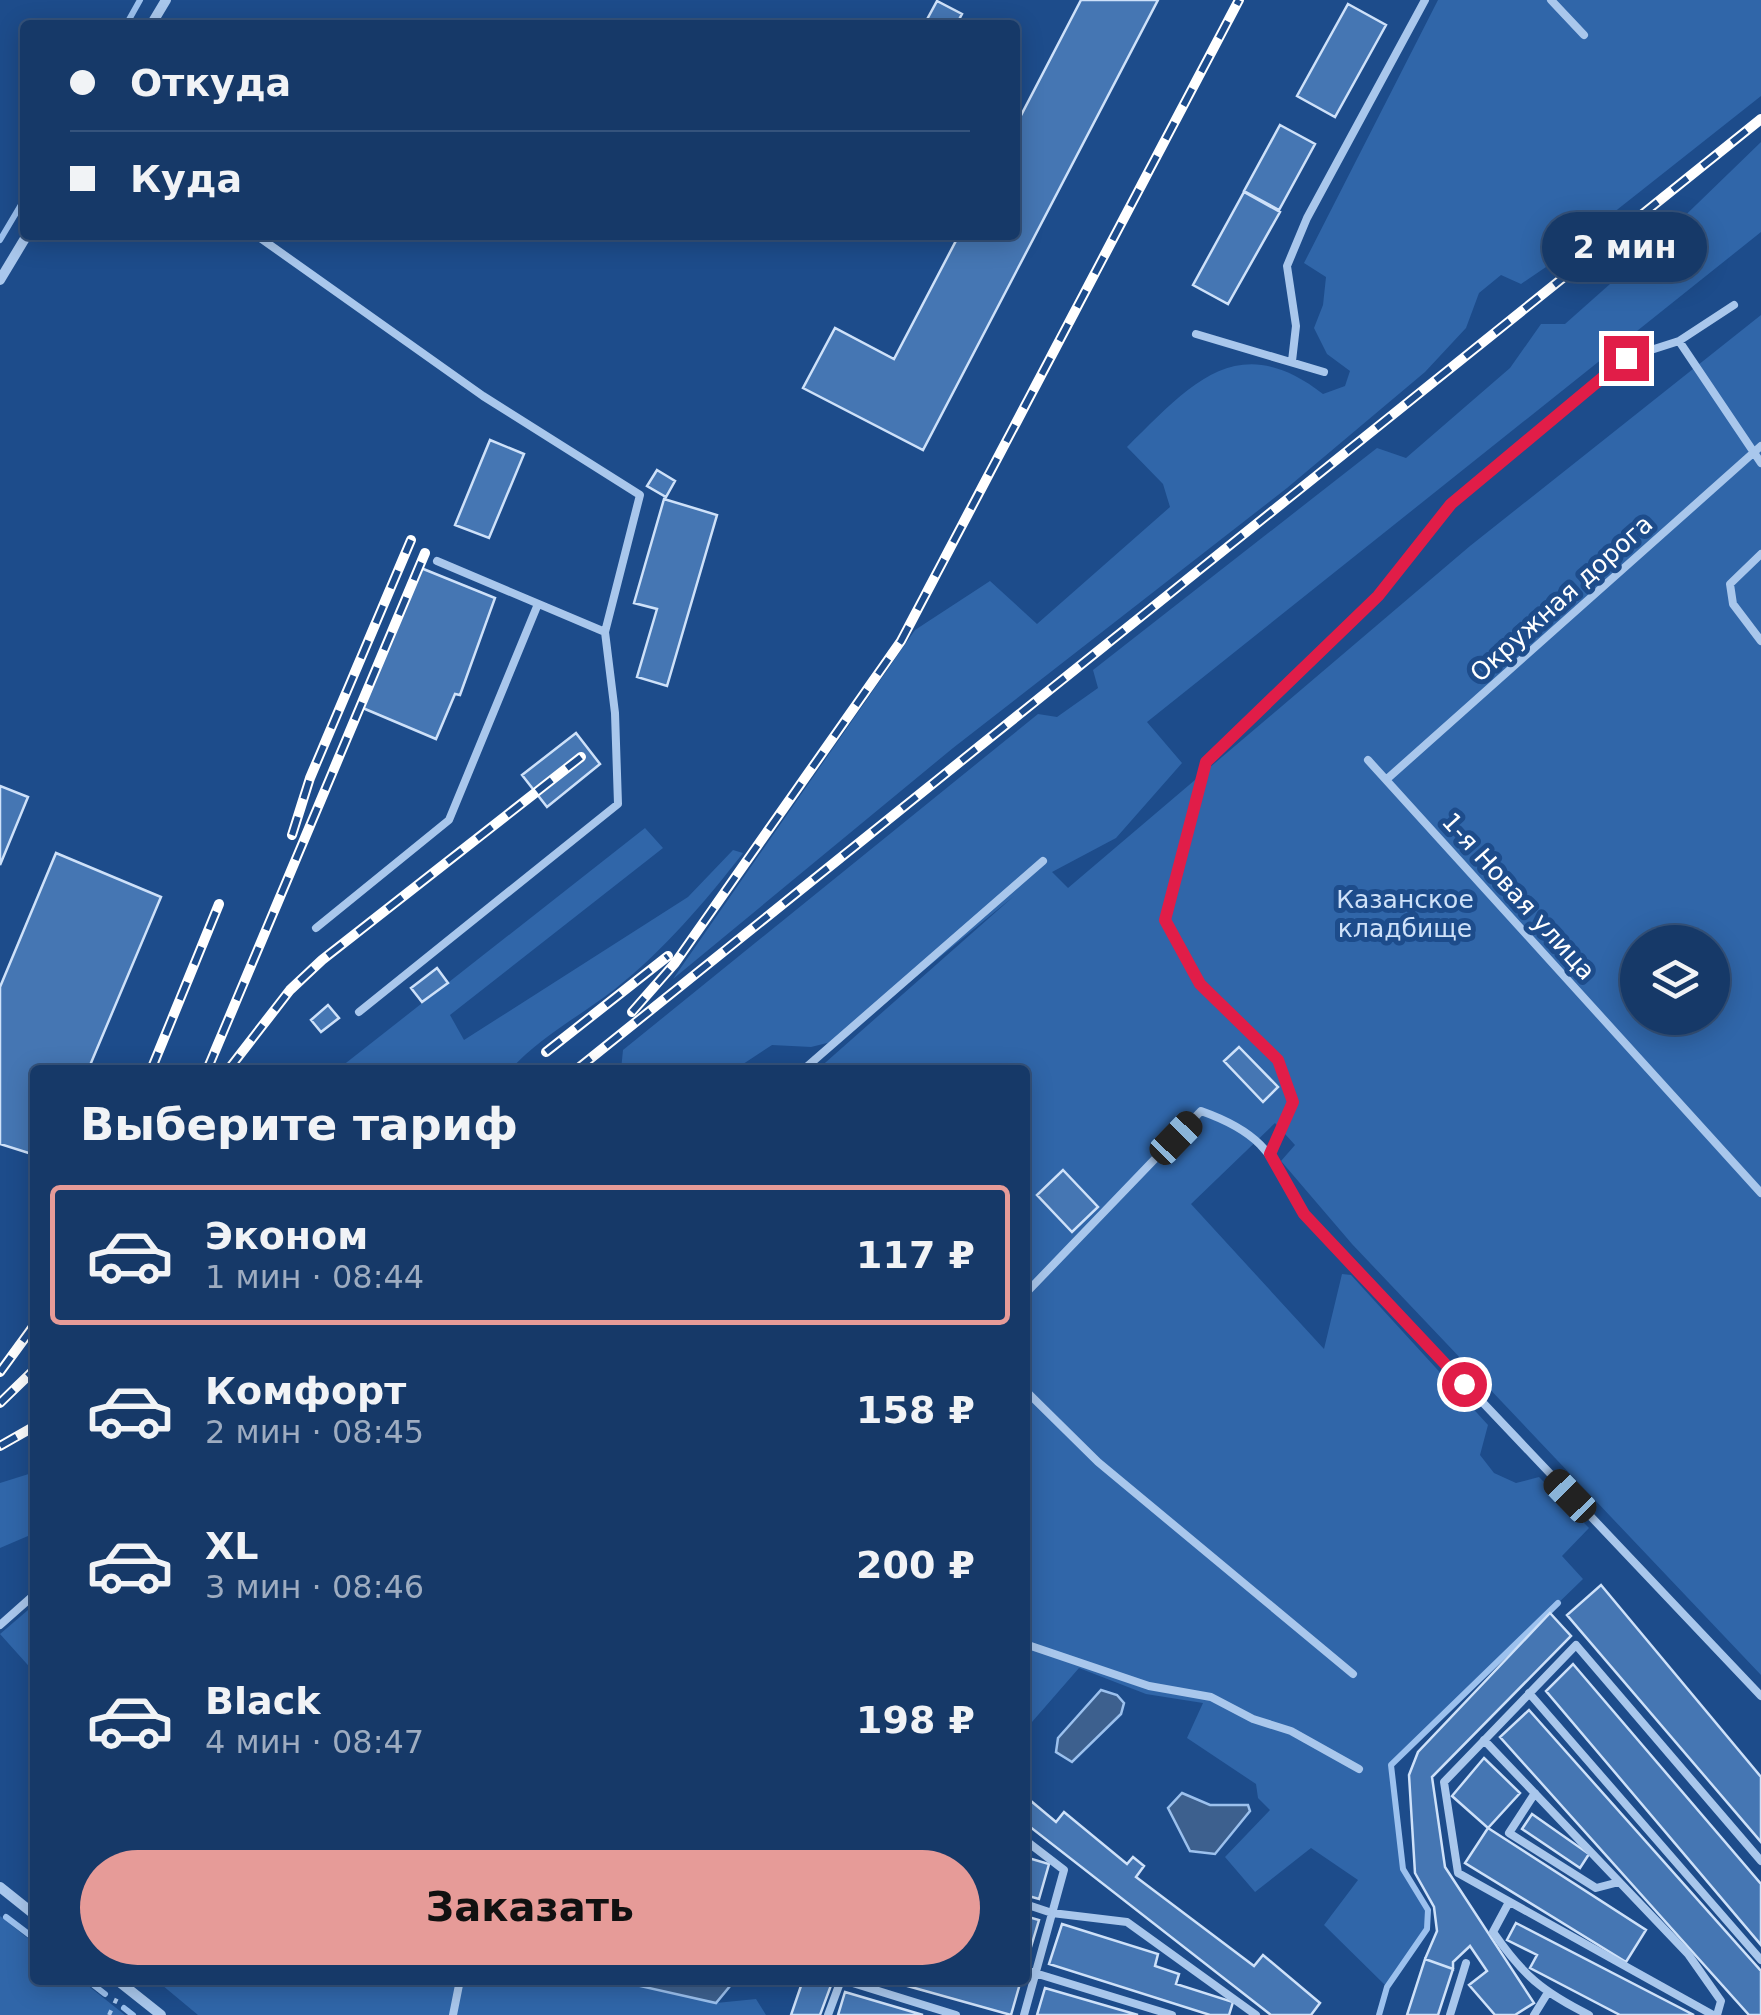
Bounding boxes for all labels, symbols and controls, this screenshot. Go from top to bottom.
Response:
text: Откуда [130,61,291,105]
text: Куда [130,157,242,201]
callout: 2 мин [1544,213,1708,283]
text: 2 мин [1572,228,1677,266]
route end [1604,336,1649,381]
street label: Окружная дорога [1464,509,1658,688]
street label: 1-я Новая улица [1436,807,1601,986]
park label: Казанское кладбище [1336,885,1474,943]
map controls [1620,925,1730,1035]
button: layers [1620,925,1730,1035]
text: Выберите тариф [80,1098,518,1151]
car [1144,1106,1208,1170]
icon: car [85,1210,175,1300]
text: Эконом [205,1214,368,1258]
text: 117 ₽ [856,1233,975,1277]
text: 1 мин · 08:44 [205,1258,424,1296]
route start [1442,1362,1487,1407]
icon: car [85,1365,175,1455]
text: Комфорт [205,1369,406,1413]
text: 158 ₽ [856,1388,975,1432]
text: 2 мин · 08:45 [205,1413,424,1451]
car [1538,1464,1602,1528]
icon: car [85,1520,175,1610]
text: XL [205,1524,259,1568]
text: 200 ₽ [856,1543,975,1587]
text: 3 мин · 08:46 [205,1568,424,1606]
icon: car [85,1675,175,1765]
text: Black [205,1679,320,1723]
text: 198 ₽ [856,1698,975,1742]
text: 4 мин · 08:47 [205,1723,424,1761]
button: Заказать [80,1850,980,1965]

